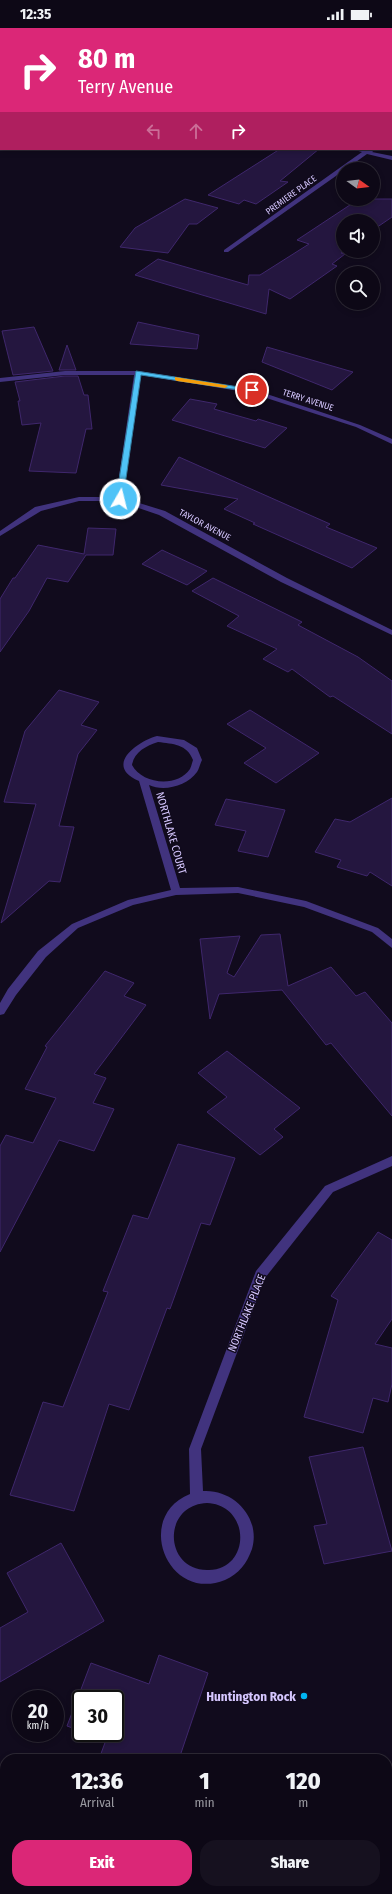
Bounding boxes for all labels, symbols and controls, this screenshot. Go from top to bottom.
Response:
text: 12:35 [20,5,51,23]
text: 80 m [78,42,135,75]
icon: right [12,44,64,96]
text: Terry Avenue [78,76,173,98]
icon: left [143,120,165,142]
icon: ahead [185,120,207,142]
icon: right [227,120,249,142]
north arrow [336,162,380,206]
map controls [336,162,380,310]
street label: PREMIERE PLACE [264,173,318,217]
button: sound [336,214,380,258]
button: search [336,266,380,310]
pin [235,373,269,407]
icon: arrive [241,379,263,401]
street label: TERRY AVENUE [281,387,335,413]
position arrow [99,478,141,520]
street label: TAYLOR AVENUE [177,507,233,543]
street label: NORTHLAKE COURT [153,790,189,876]
street label: NORTHLAKE PLACE [226,1272,268,1354]
place label: Huntington Rock [206,1689,296,1704]
speed limit sign: 30 [72,1690,124,1742]
marker: Huntington Rock [299,1691,309,1701]
text: 20 [28,1699,48,1723]
text: km/h [27,1720,49,1732]
text: 12:36 [71,1767,123,1795]
text: 1 [199,1767,210,1795]
text: 120 [286,1767,321,1795]
text: Arrival [80,1795,114,1810]
text: min [194,1795,215,1810]
text: m [298,1795,308,1810]
button: Exit [12,1840,192,1886]
button: Share [200,1840,380,1886]

